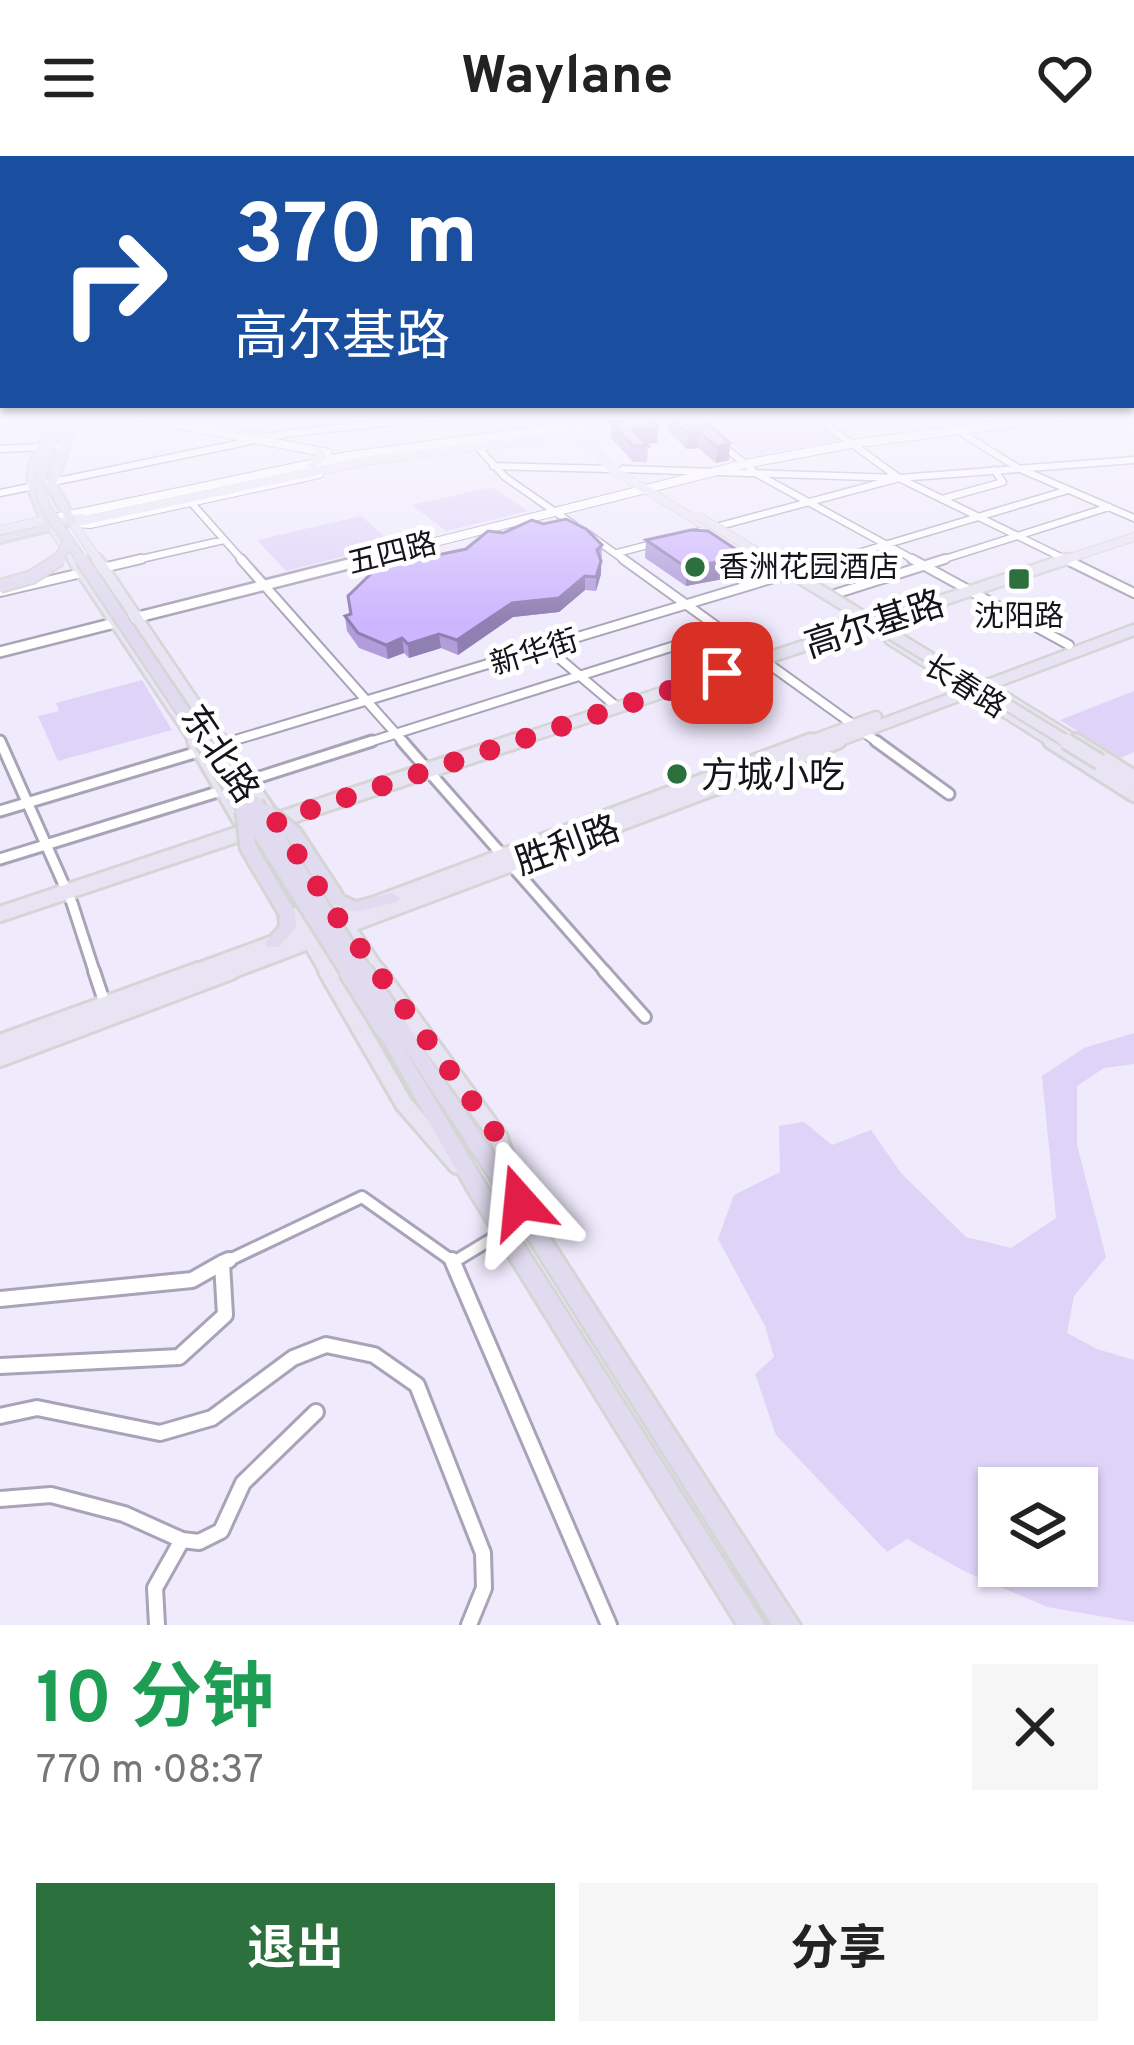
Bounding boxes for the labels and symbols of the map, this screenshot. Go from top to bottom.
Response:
street label: 五四路 [344,527,441,584]
place label: 香洲花园酒店 [719,551,899,588]
marker: 香洲花园酒店 [682,554,708,580]
marker: 沈阳路 [1006,566,1032,592]
street label: 高尔基路 [800,583,951,671]
place label: 沈阳路 [974,600,1064,637]
pin [671,622,773,724]
street label: 新华街 [486,624,583,685]
street label: 长春路 [916,649,1012,728]
street label: 东北路 [168,698,267,813]
place label: 方城小吃 [701,755,845,801]
marker: 方城小吃 [664,761,690,787]
street label: 胜利路 [510,808,627,888]
position arrow [457,1139,583,1265]

